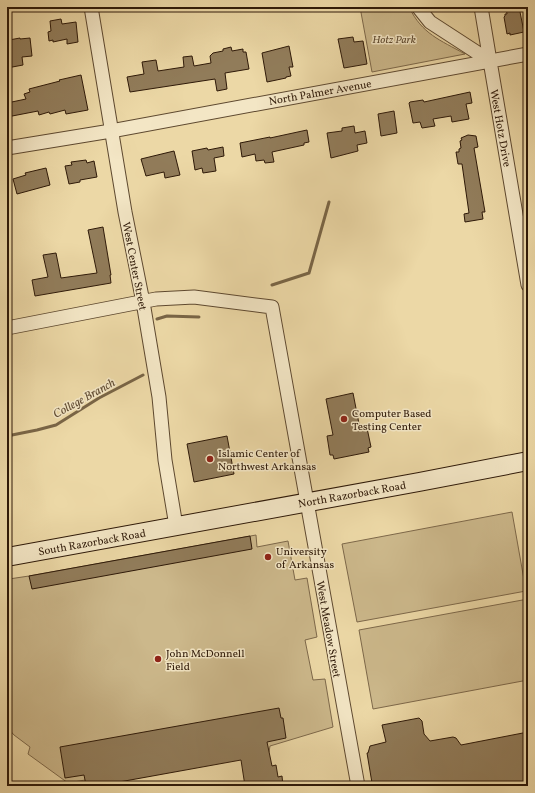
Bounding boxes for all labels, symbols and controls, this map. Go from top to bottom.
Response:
park label: Hotz Park [372,33,416,48]
street label: North Palmer Avenue [268,77,373,110]
street label: West Hotz Drive [485,88,514,168]
street label: West Center Street [118,221,149,312]
water label: College Branch [51,375,118,423]
place label: Computer Based Testing Center [352,407,432,435]
marker: Computer Based Testing Center [339,414,349,424]
place label: Islamic Center of Northwest Arkansas [218,447,317,475]
marker: Islamic Center of Northwest Arkansas [205,454,215,464]
street label: North Razorback Road [297,479,407,512]
street label: South Razorback Road [37,527,147,560]
place label: University of Arkansas [276,545,334,573]
marker: University of Arkansas [263,552,273,562]
street label: West Meadow Street [312,580,343,679]
place label: John McDonnell Field [166,647,244,675]
marker: John McDonnell Field [153,654,163,664]

